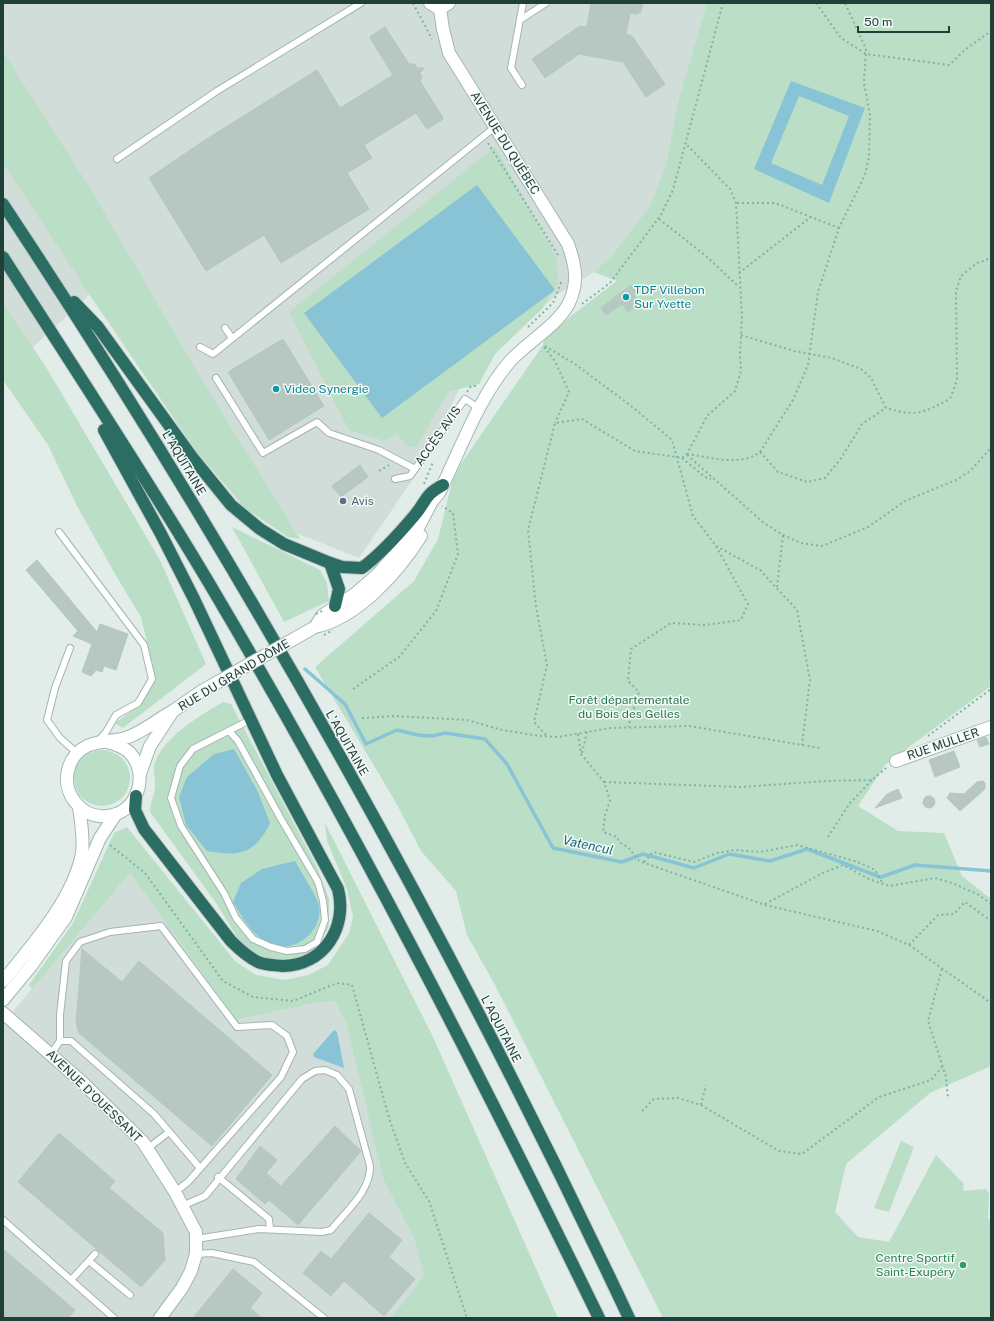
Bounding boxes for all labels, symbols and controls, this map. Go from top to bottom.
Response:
scale bar [858,8,949,34]
text: 50 m [864,15,892,29]
street label: AVENUE DU QUÉBEC [468,89,542,197]
place label: TDF Villebon Sur Yvette [634,283,705,311]
marker: TDF Villebon Sur Yvette [621,292,631,302]
place label: Video Synergie [284,382,369,396]
marker: Video Synergie [271,384,281,394]
street label: ACCÈS AVIS [412,403,464,469]
street label: L'AQUITAINE [159,428,209,498]
place label: Avis [351,494,374,508]
marker: Avis [338,496,348,506]
street label: RUE DU GRAND DÔME [176,636,292,714]
park label: Forêt départementale du Bois des Gelles [569,693,690,721]
street label: L'AQUITAINE [323,708,371,778]
street label: RUE MULLER [905,725,981,763]
water label: Vatencul [561,832,615,858]
street label: L'AQUITAINE [478,993,524,1065]
street label: AVENUE D'OUESSANT [43,1047,145,1145]
place label: Centre Sportif Saint-Exupéry [875,1251,956,1279]
marker: Centre Sportif Saint-Exupéry [958,1260,968,1270]

